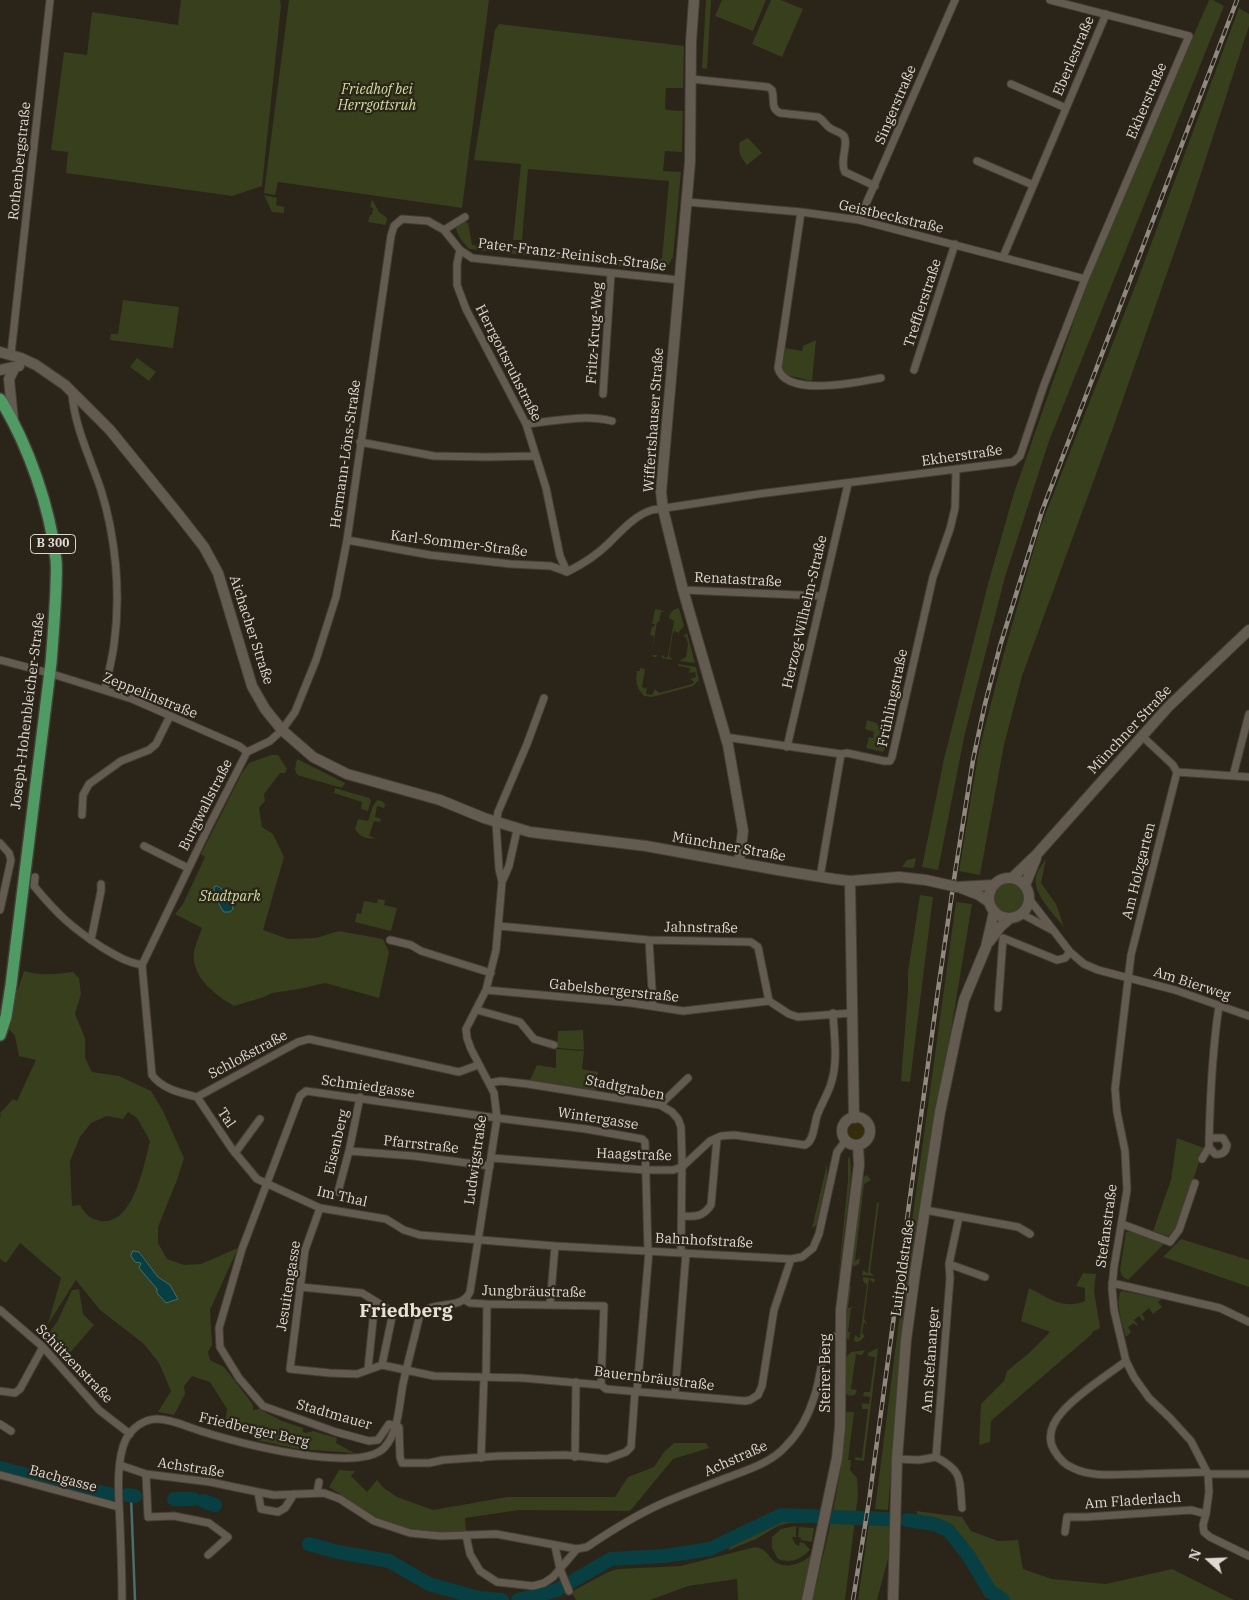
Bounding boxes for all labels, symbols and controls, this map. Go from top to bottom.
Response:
street label: Eberlestraße [1050,14,1098,98]
street label: Ekherstraße [1123,60,1171,142]
street label: Singerstraße [872,63,920,147]
park label: Friedhof bei Herrgottsruh [338,82,416,114]
street label: Rothenbergstraße [5,101,35,221]
street label: Geistbeckstraße [837,197,945,237]
street label: Pater-Franz-Reinisch-Straße [477,235,667,275]
street label: Trefflerstraße [901,257,945,349]
street label: Fritz-Krug-Weg [583,282,607,384]
street label: Herrgottsruhstraße [471,302,545,424]
street label: Wiffertshauser Straße [641,347,667,493]
street label: Hermann-Löns-Straße [327,379,365,529]
street label: Ekherstraße [920,442,1004,470]
street label: Karl-Sommer-Straße [389,527,529,561]
road number: B 300 [30,534,76,554]
street label: Herzog-Wilhelm-Straße [779,534,831,690]
street label: Renatastraße [694,569,782,591]
street label: Aichacher Straße [225,573,277,687]
street label: Joseph-Hohenbleicher-Straße [8,612,48,810]
street label: Frühlingstraße [874,648,912,748]
street label: Zeppelinstraße [100,669,200,723]
street label: Münchner Straße [1085,682,1175,778]
street label: Burgwallstraße [176,756,236,854]
street label: Am Holzgarten [1119,821,1159,921]
street label: Münchner Straße [671,829,787,865]
park label: Stadtpark [199,889,261,905]
street label: Jahnstraße [664,919,738,937]
street label: Am Bierweg [1151,964,1233,1004]
street label: Gabelsbergerstraße [548,976,680,1006]
street label: Schloßstraße [206,1027,290,1083]
street label: Schmiedgasse [320,1072,416,1102]
street label: Stadtgraben [584,1072,666,1104]
street label: Wintergasse [556,1104,640,1134]
street label: Tal [213,1105,239,1131]
street label: Eisenberg [321,1108,353,1176]
street label: Ludwigstraße [461,1114,491,1206]
street label: Pfarrstraße [383,1133,459,1157]
street label: Haagstraße [596,1145,672,1165]
street label: Im Thal [315,1183,369,1211]
street label: Stefanstraße [1093,1183,1121,1269]
street label: Luitpoldstraße [888,1219,918,1317]
street label: Bahnhofstraße [655,1230,753,1252]
street label: Jesuitengasse [274,1240,304,1332]
street label: Jungbräustraße [482,1283,586,1301]
district label: Friedberg [359,1301,453,1323]
street label: Am Stefananger [919,1307,943,1413]
street label: Schützenstraße [32,1321,116,1407]
street label: Steirer Berg [818,1334,834,1412]
street label: Bauernbräustraße [593,1363,715,1395]
street label: Stadtmauer [294,1396,374,1434]
street label: Friedberger Berg [197,1409,311,1451]
street label: Achstraße [702,1438,770,1480]
street label: Achstraße [156,1454,226,1482]
street label: Bachgasse [27,1462,99,1496]
street label: Am Fladerlach [1084,1489,1182,1513]
north arrow [1184,1535,1234,1585]
text: N [1185,1547,1205,1563]

